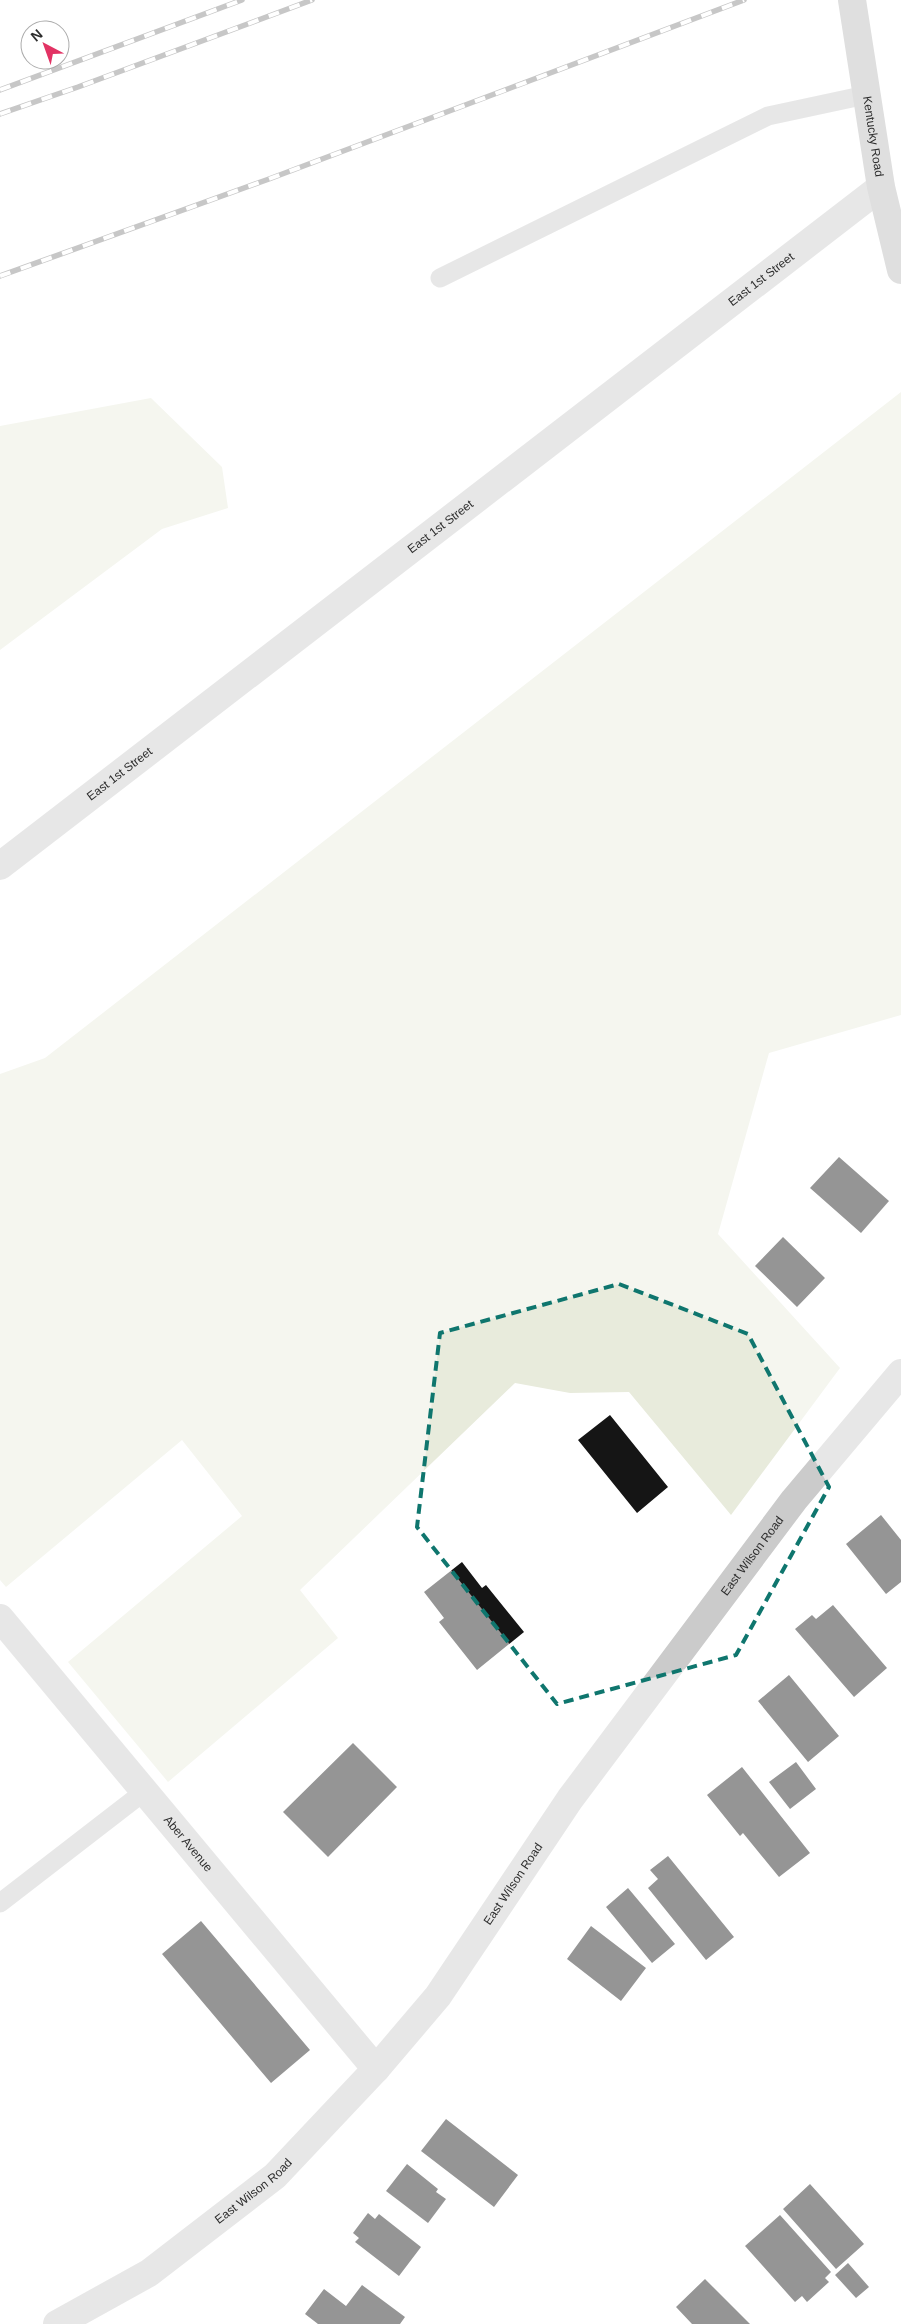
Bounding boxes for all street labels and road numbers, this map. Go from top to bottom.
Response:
street label: Kentucky Road [860,95,886,178]
street label: East 1st Street [726,249,797,309]
street label: East 1st Street [405,497,476,556]
street label: East 1st Street [84,744,156,803]
street label: East Wilson Road [718,1513,786,1598]
street label: Aber Avenue [161,1813,216,1875]
street label: East Wilson Road [481,1840,545,1928]
street label: East Wilson Road [212,2156,295,2227]

